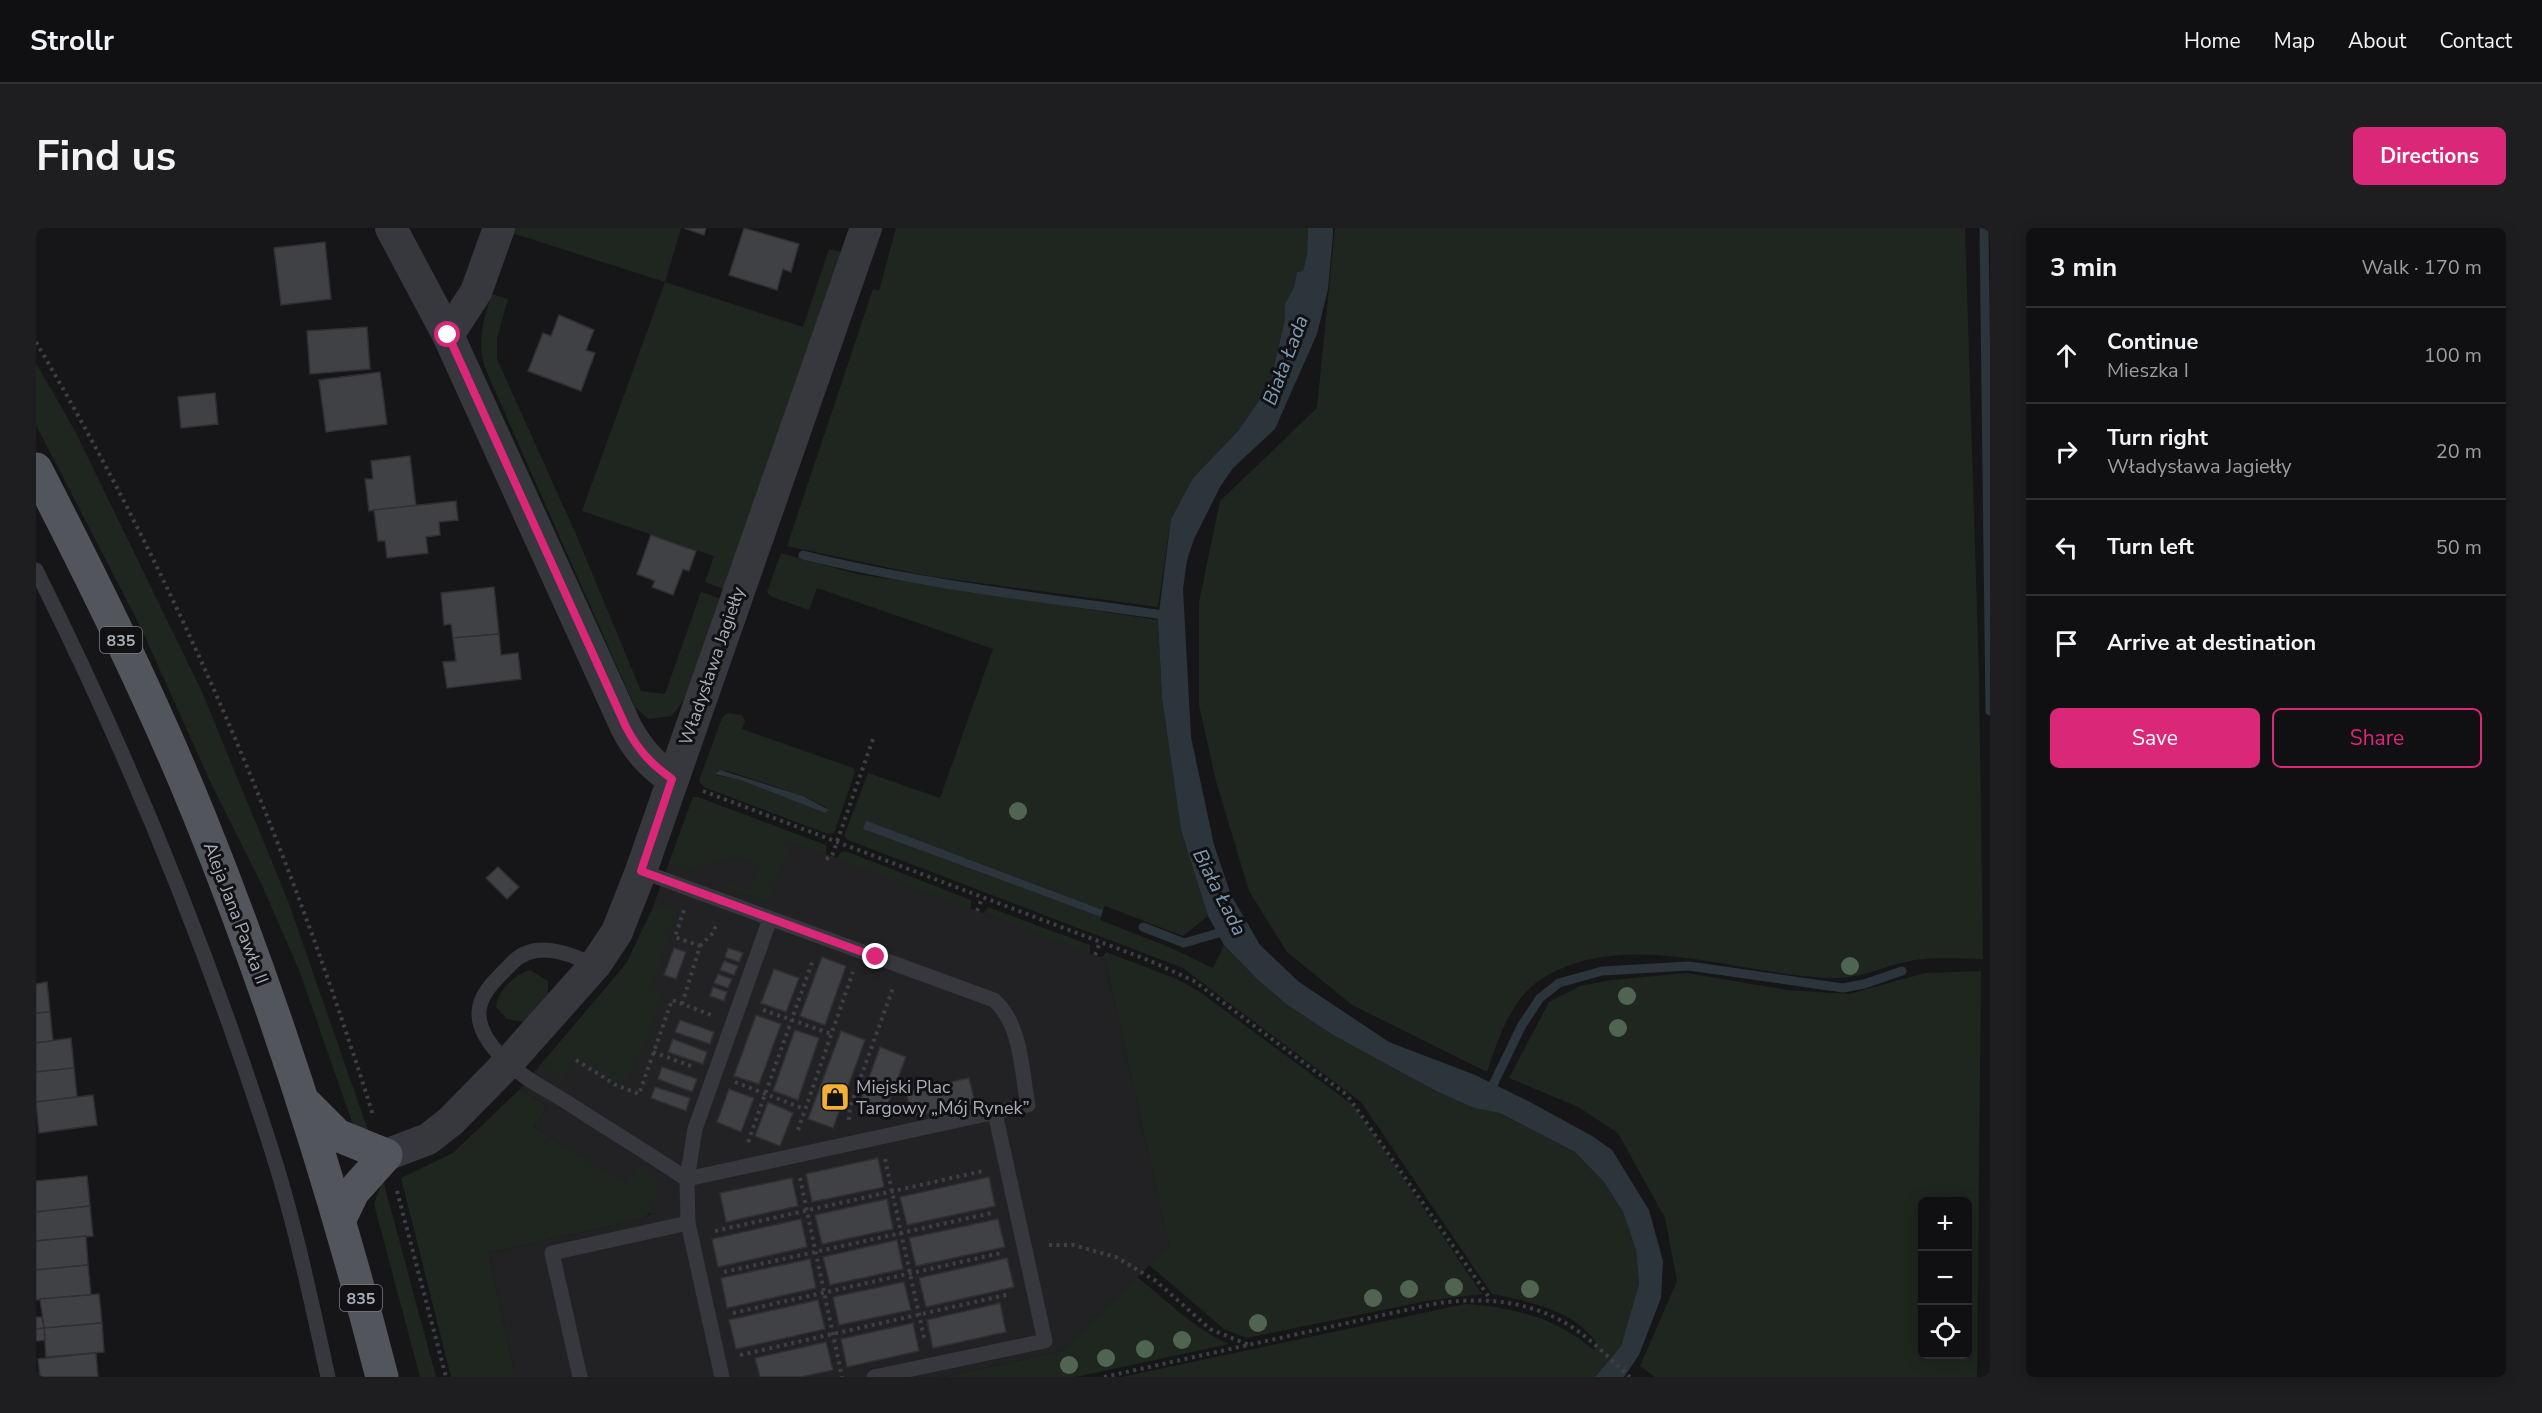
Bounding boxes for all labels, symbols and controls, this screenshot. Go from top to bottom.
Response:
text: Strollr [30,22,114,60]
text: Home [2184,27,2241,55]
text: Map [2274,27,2315,55]
text: About [2348,27,2406,55]
text: Contact [2439,27,2512,55]
button: Directions [2353,127,2506,185]
text: Find us [36,128,176,185]
text: 3 min [2050,250,2117,285]
text: Walk · 170 m [2362,254,2482,281]
water label: Biała Łada [1256,311,1315,409]
route start [434,321,460,347]
text: Continue [2107,327,2198,357]
icon: ahead [2050,339,2083,372]
text: 100 m [2424,342,2482,369]
text: Mieszka I [2107,357,2189,384]
text: Turn right [2107,423,2208,453]
icon: right [2050,435,2083,468]
text: 20 m [2436,438,2482,465]
text: Władysława Jagiełły [2107,453,2292,480]
icon: left [2050,531,2083,564]
text: Turn left [2107,532,2194,562]
text: 50 m [2436,534,2482,561]
street label: Władysława Jagiełły [674,583,751,748]
road number: 835 [100,627,142,653]
icon: arrive [2050,627,2083,660]
text: Arrive at destination [2107,628,2316,658]
button: Save [2050,708,2260,768]
button: Share [2272,708,2482,768]
street label: Aleja Jana Pawła II [198,839,274,987]
water label: Biała Łada [1186,844,1253,940]
route end [862,943,888,969]
place label: Miejski Plac Targowy „Mój Rynek” [856,1075,1030,1120]
shop icon: Miejski Plac Targowy „Mój Rynek” [819,1081,851,1113]
map controls [1918,1197,1972,1359]
button: + [1918,1197,1972,1251]
button: − [1918,1251,1972,1305]
road number: 835 [340,1285,382,1311]
button: locate [1918,1305,1972,1359]

